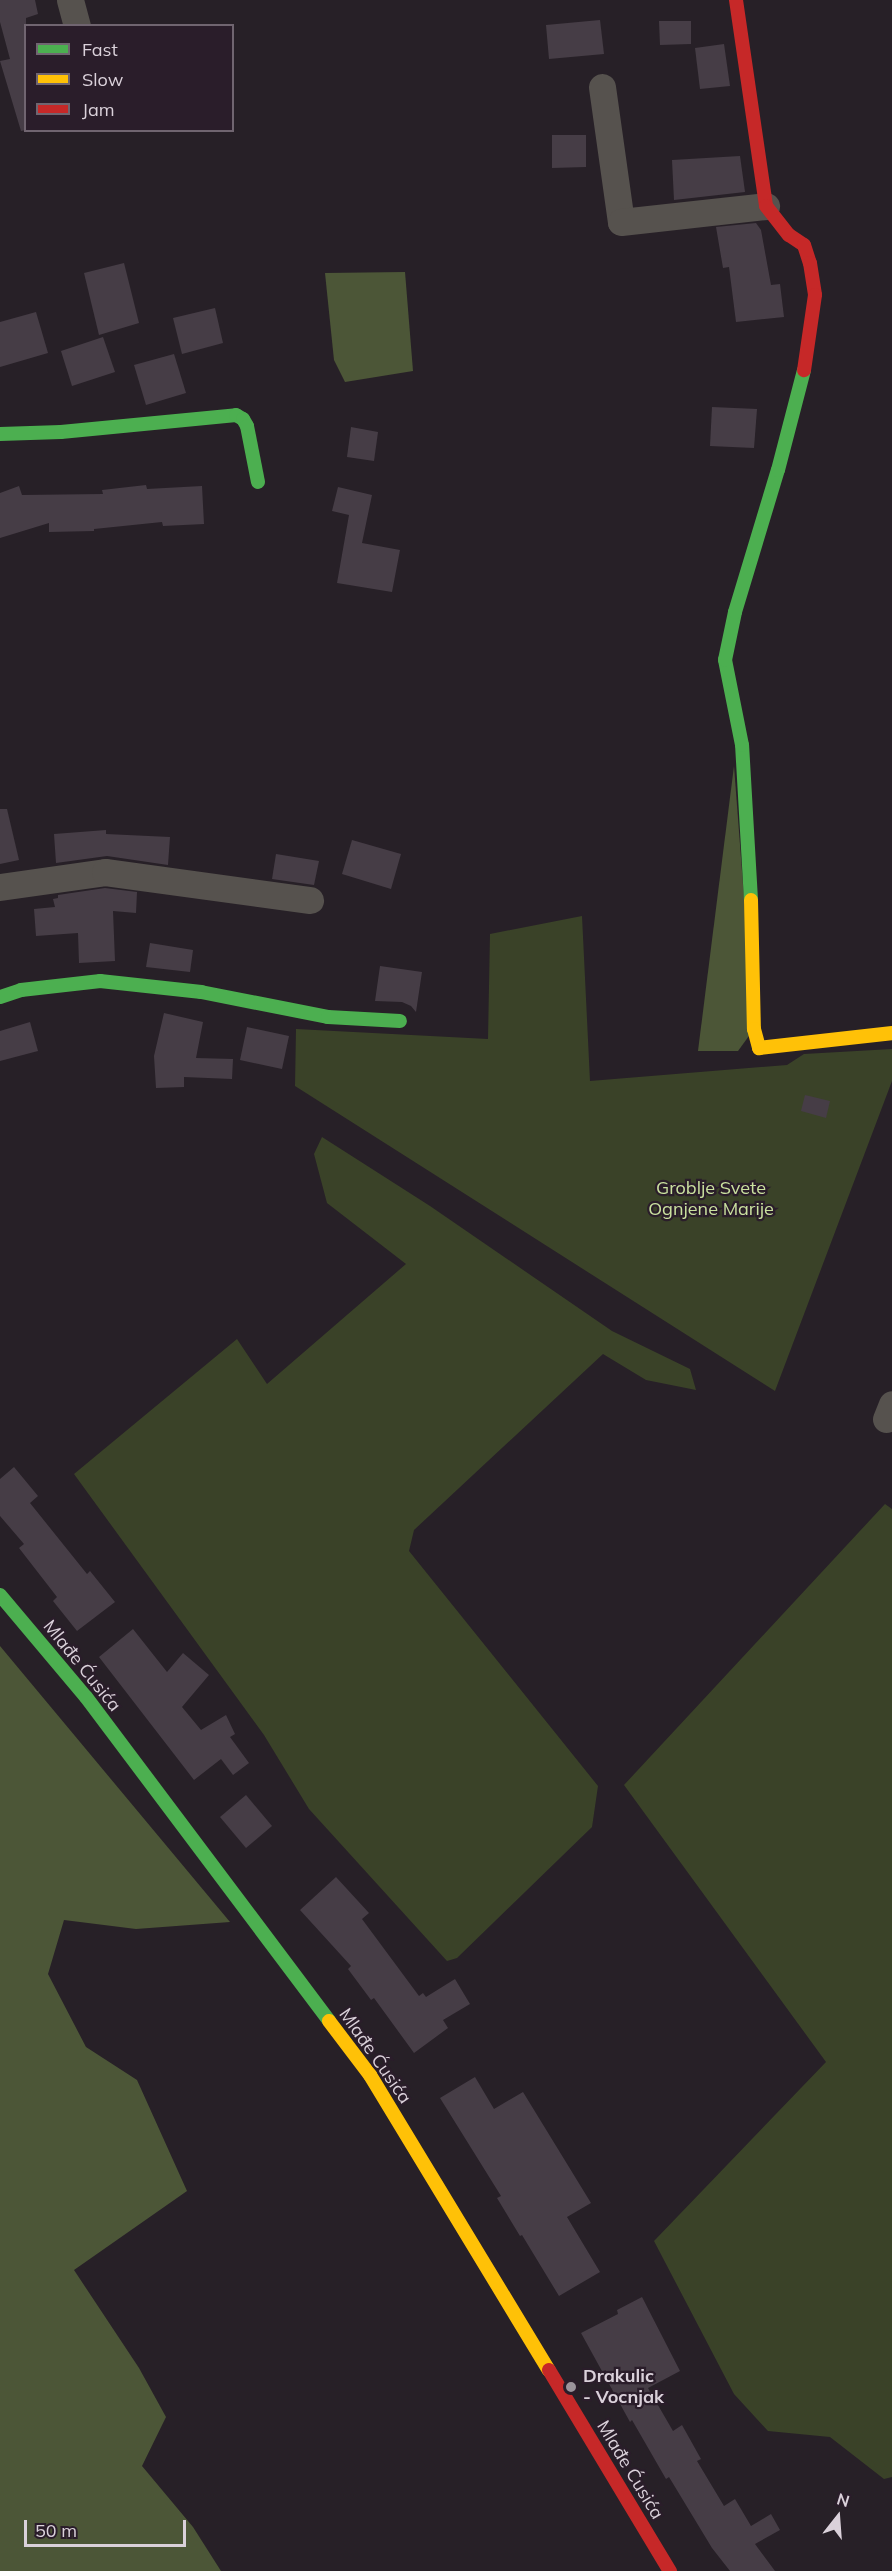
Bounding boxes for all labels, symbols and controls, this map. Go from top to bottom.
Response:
legend [24,24,234,132]
text: Fast [82,38,118,61]
text: Slow [82,68,123,91]
text: Jam [82,98,115,121]
park label: Groblje Svete Ognjene Marije [648,1178,774,1220]
street label: Mlađe Ćusića [39,1616,125,1716]
street label: Mlađe Ćusića [334,2004,416,2108]
place label: Drakulic - Vocnjak [583,2366,664,2408]
marker: Drakulic - Vocnjak [564,2380,578,2394]
street label: Mlađe Ćusića [592,2417,668,2523]
north arrow [808,2487,868,2547]
text: N [835,2488,852,2511]
scale bar [27,2508,189,2546]
text: 50 m [35,2519,77,2542]

